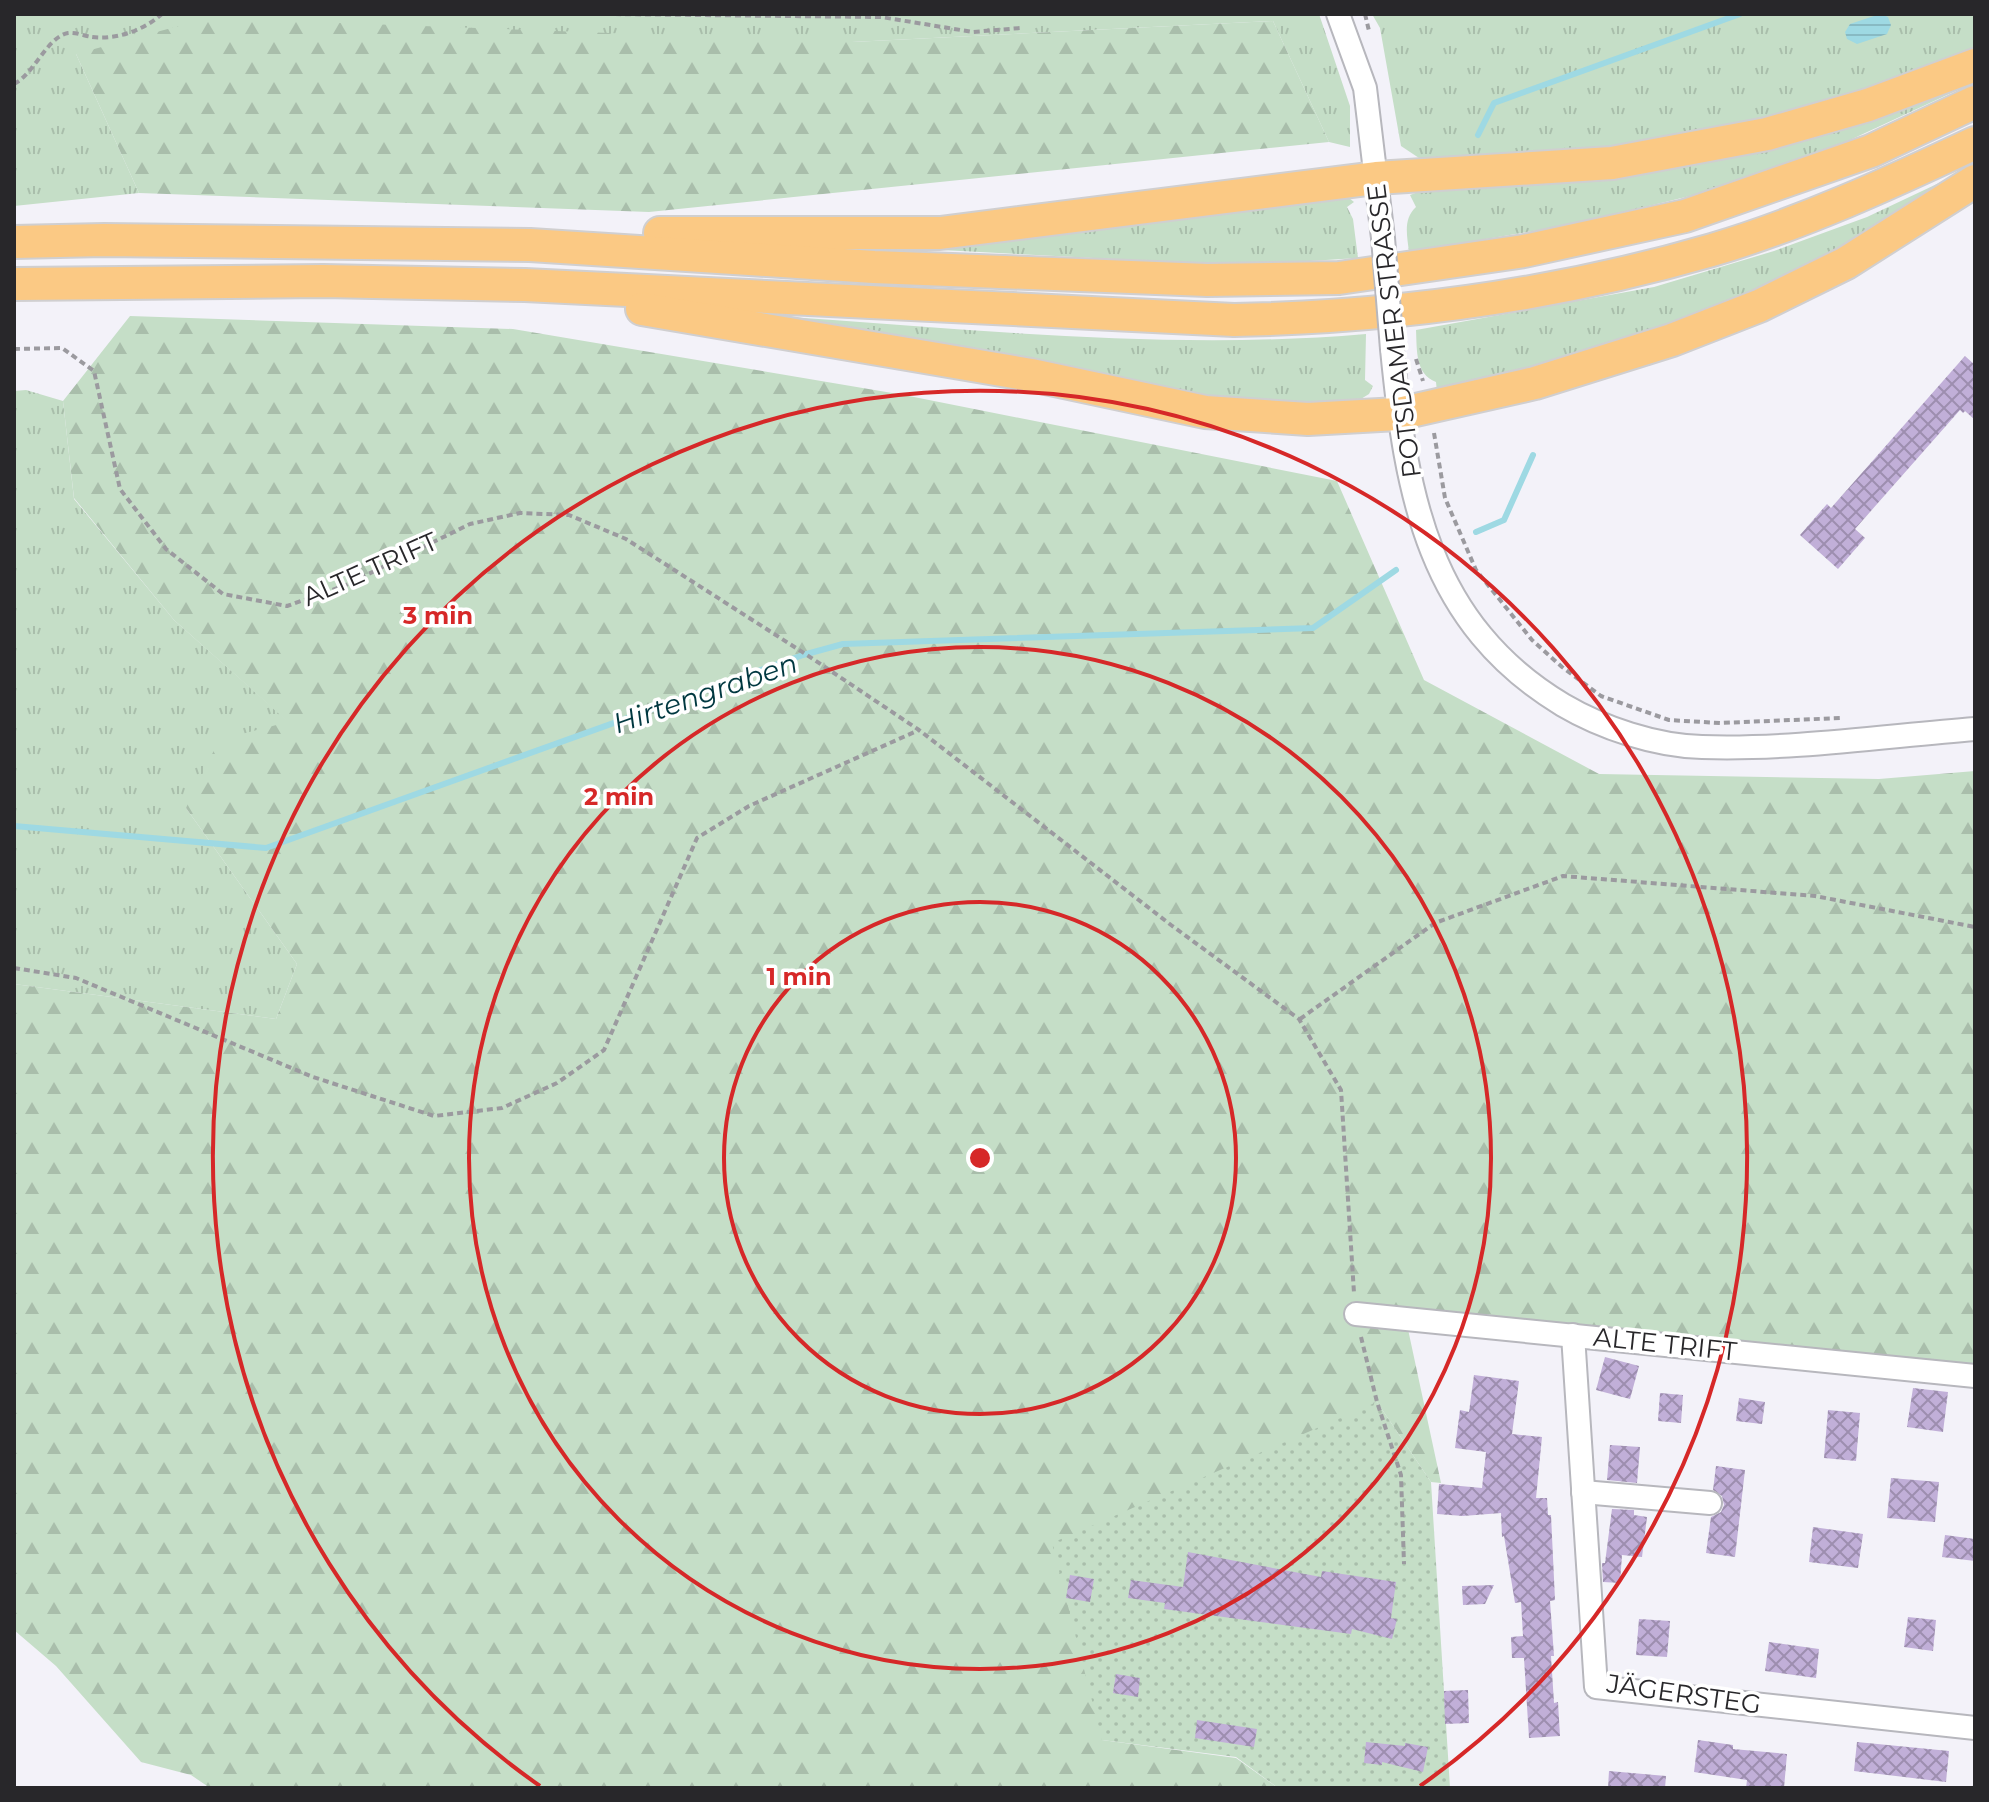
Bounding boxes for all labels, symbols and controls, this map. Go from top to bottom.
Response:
street label: POTSDAMER STRASSE [1360,182,1428,480]
street label: ALTE TRIFT [298,525,442,613]
text: 3 min [402,601,473,630]
water label: Hirtengraben [608,646,802,740]
text: 2 min [584,782,654,811]
text: 1 min [766,962,832,991]
centre of rings [966,1144,994,1172]
street label: ALTE TRIFT [1592,1321,1738,1367]
street label: JÄGERSTEG [1604,1667,1763,1721]

